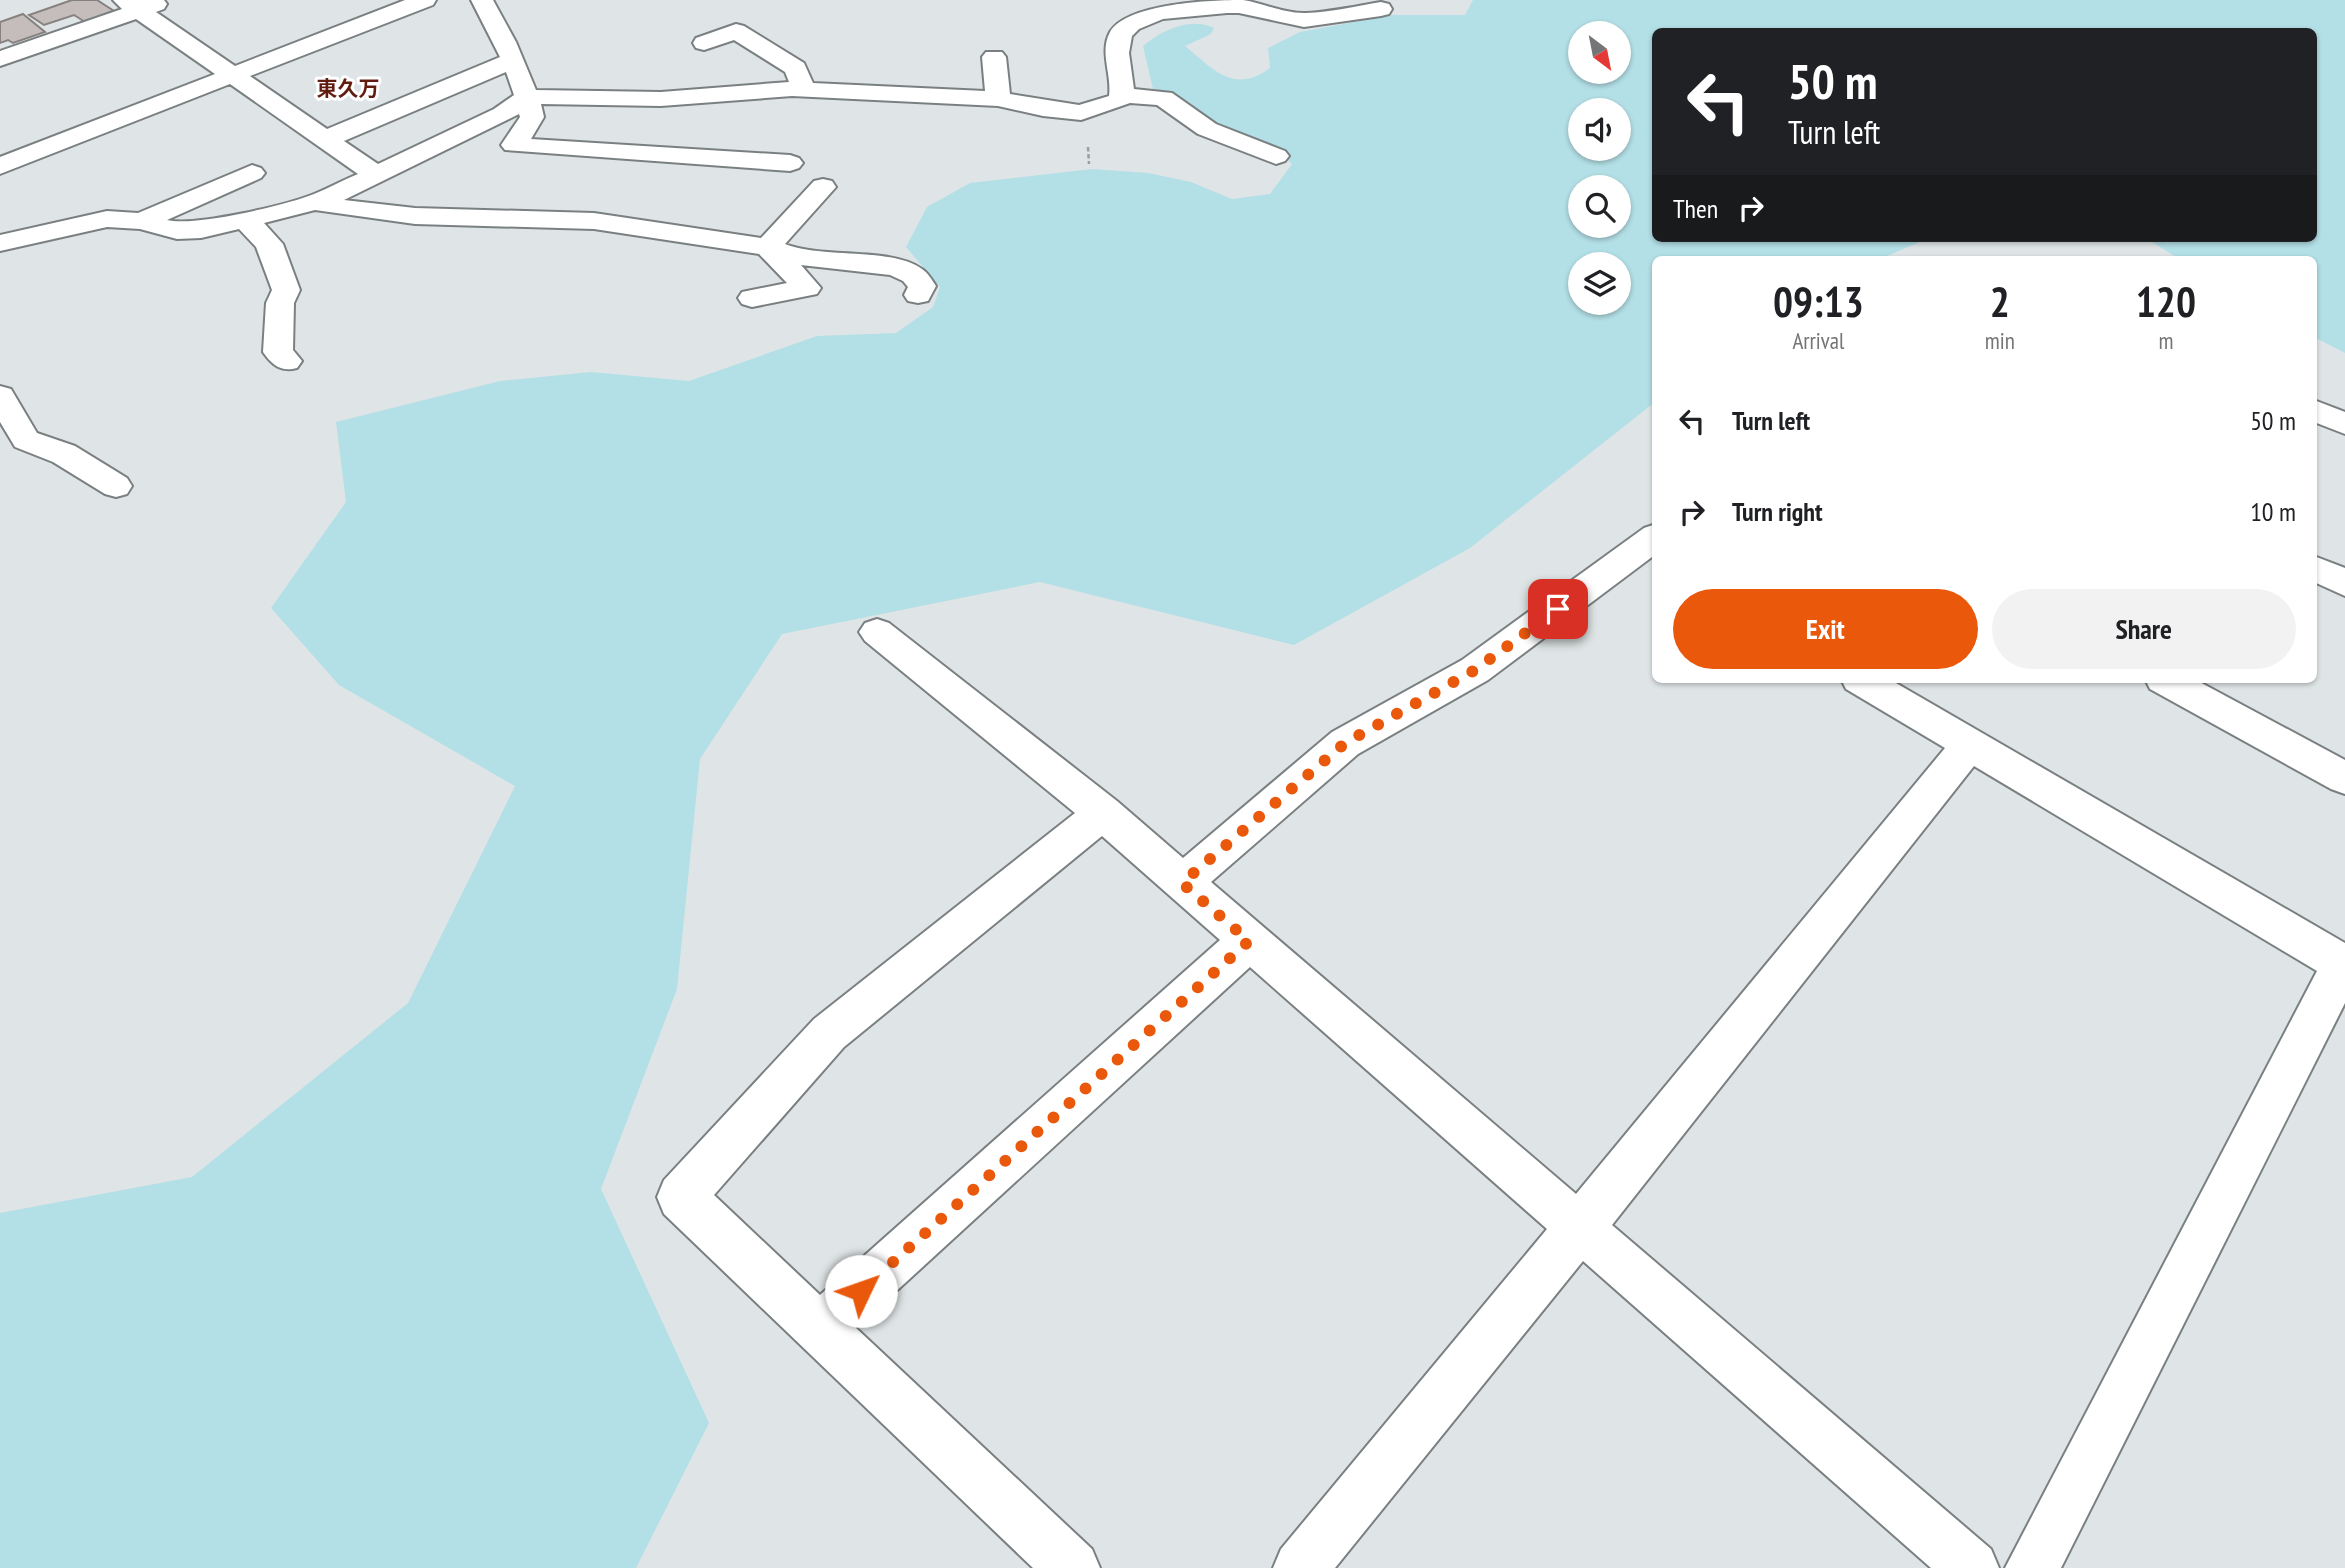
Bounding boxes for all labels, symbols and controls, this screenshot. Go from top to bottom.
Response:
north arrow [1568,21,1631,84]
map controls [1568,21,1631,315]
text: 50 m [1788,49,1877,113]
icon: left [1673,56,1764,147]
district label: 東久万 [317,75,380,102]
button: sound [1568,98,1631,161]
text: Turn left [1788,111,1880,153]
button: search [1568,175,1631,238]
icon: right [1732,189,1770,227]
text: Then [1673,192,1718,225]
button: layers [1568,252,1631,315]
text: 09:13 [1773,274,1864,329]
text: 2 [1990,274,2010,329]
text: 120 [2136,274,2196,329]
text: Arrival [1792,326,1844,355]
text: min [1985,326,2015,355]
text: m [2158,326,2173,355]
icon: left [1673,402,1711,440]
text: Turn left [1732,404,1810,437]
text: 50 m [2250,404,2296,437]
icon: right [1673,493,1711,531]
text: Turn right [1732,495,1823,528]
text: 10 m [2250,495,2296,528]
pin [1528,579,1588,639]
button: Exit [1673,589,1978,669]
button: Share [1992,589,2296,669]
icon: arrive [1539,590,1577,628]
position arrow [824,1254,898,1328]

